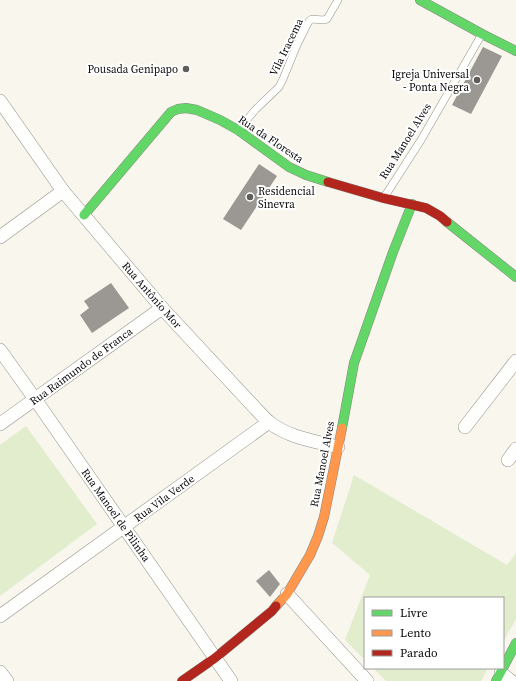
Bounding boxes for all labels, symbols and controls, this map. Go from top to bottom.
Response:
street label: Vila Iracema [266,16,307,79]
place label: Pousada Genipapo [88,62,178,77]
marker: Pousada Genipapo [181,64,191,74]
place label: Igreja Universal - Ponta Negra [391,67,469,95]
marker: Igreja Universal - Ponta Negra [472,75,482,85]
street label: Rua Manoel Alves [376,100,435,182]
street label: Rua da Floresta [235,112,307,167]
place label: Residencial Sinevra [258,184,315,212]
marker: Residencial Sinevra [245,192,255,202]
street label: Rua Antônio Mor [118,259,185,332]
street label: Rua Raimundo de Franca [27,324,136,409]
street label: Rua Manoel Alves [307,420,338,508]
street label: Rua Manoel de Pilinha [78,466,154,565]
street label: Rua Vila Verde [131,471,198,525]
legend [364,597,504,669]
text: Livre [400,605,428,621]
text: Lento [400,625,431,641]
text: Parado [400,645,438,661]

